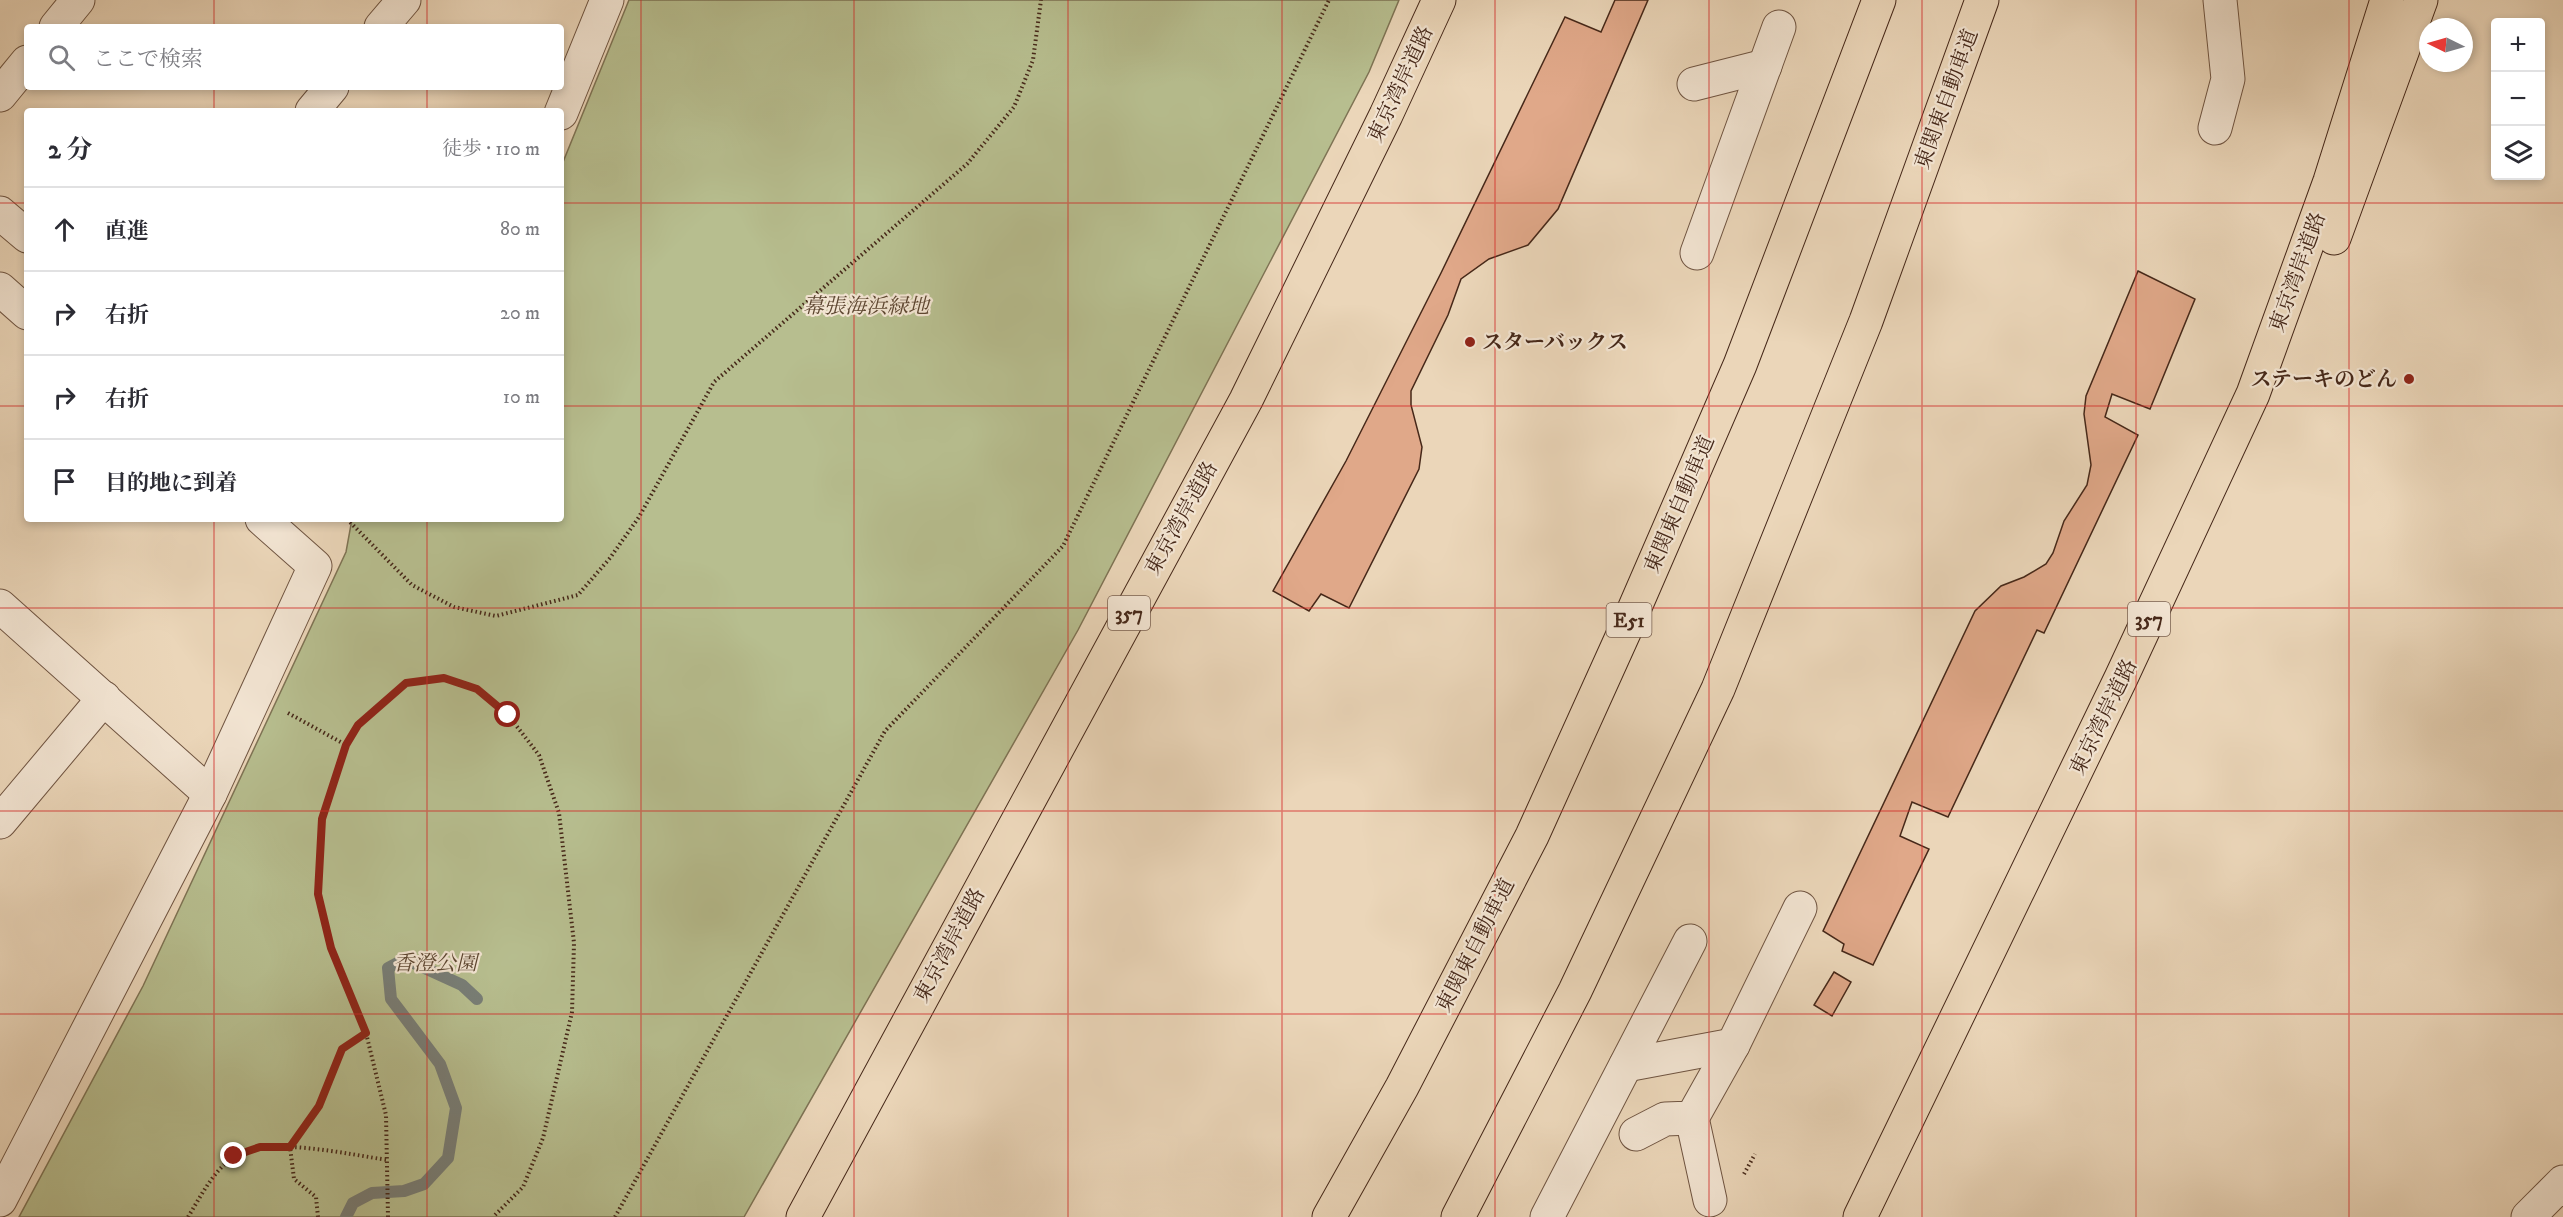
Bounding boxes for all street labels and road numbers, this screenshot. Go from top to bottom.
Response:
street label: 東京湾岸道路 [1362,22,1439,147]
street label: 東関東自動車道 [1910,26,1984,173]
street label: 東京湾岸道路 [2264,209,2332,336]
street label: 東関東自動車道 [1639,432,1721,577]
street label: 東京湾岸道路 [1140,457,1224,580]
road number: 357 [1108,596,1150,630]
road number: 357 [2128,602,2170,636]
road number: E51 [1606,603,1652,637]
street label: 東京湾岸道路 [2065,655,2143,780]
street label: 東関東自動車道 [1431,874,1521,1017]
street label: 東京湾岸道路 [909,884,991,1007]

